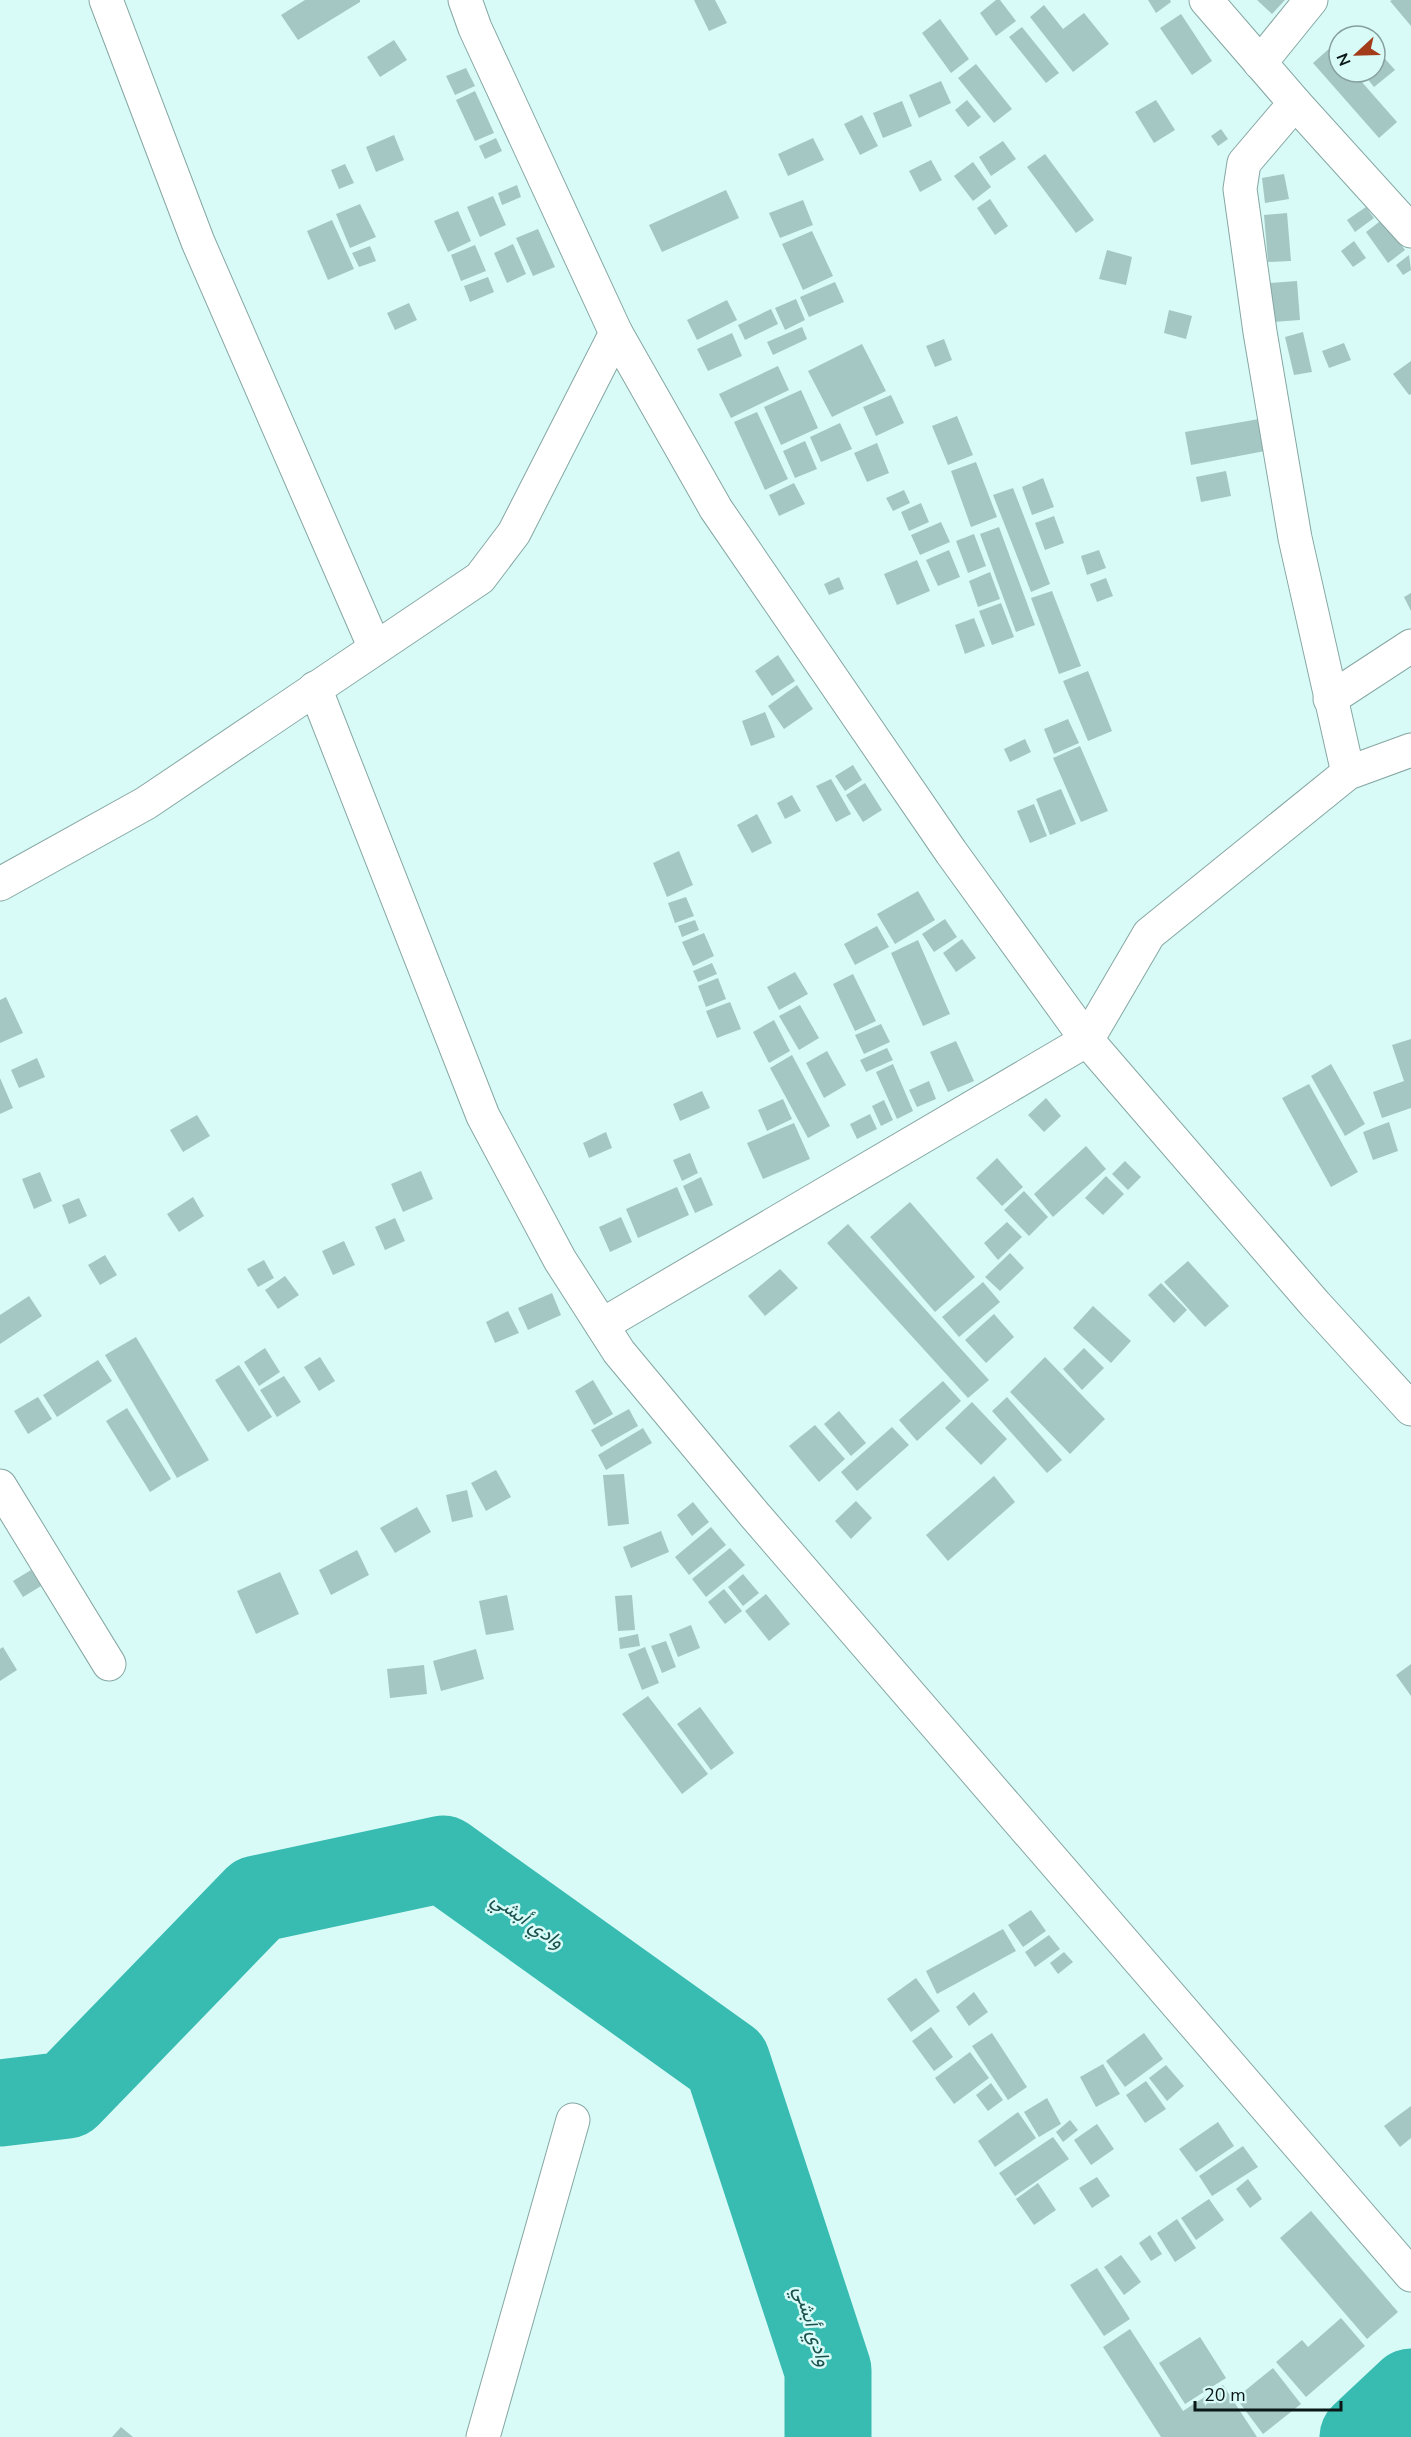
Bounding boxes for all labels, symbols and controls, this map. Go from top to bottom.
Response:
north arrow [1327,24,1387,84]
text: N [1332,50,1356,69]
water label: وادي أبشي [484,1886,569,1958]
water label: وادي أبشي [785,2283,838,2371]
scale bar [1195,2374,1340,2412]
text: 20 m [1204,2383,1246,2407]

